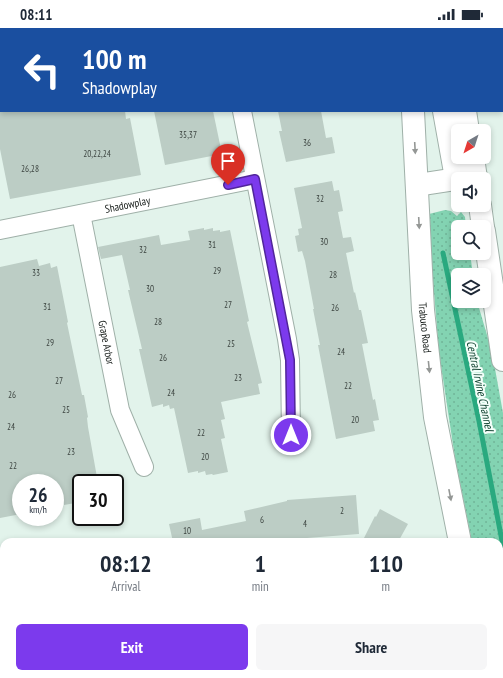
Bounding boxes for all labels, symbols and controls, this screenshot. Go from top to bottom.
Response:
text: 08:11 [20,5,52,24]
text: 100 m [82,40,146,77]
icon: left [16,44,68,96]
text: Shadowplay [82,76,157,99]
north arrow [451,124,491,164]
map controls [451,124,491,308]
house number: 35,37 [179,129,197,140]
house number: 36 [303,137,311,148]
one-way arrow [412,142,418,155]
pin [211,144,245,185]
house number: 20,22,24 [83,148,111,159]
icon: arrive [217,150,239,172]
house number: 26,28 [21,163,39,174]
button: sound [451,172,491,212]
street label: Shadowplay [104,193,152,216]
house number: 32 [316,193,324,204]
one-way arrow [415,217,422,229]
button: search [451,220,491,260]
house number: 30 [320,236,328,247]
house number: 31 [208,239,216,250]
house number: 32 [139,244,147,255]
house number: 29 [213,265,221,276]
house number: 33 [32,267,40,278]
button: layers [451,268,491,308]
house number: 28 [329,269,337,280]
house number: 30 [146,283,154,294]
house number: 27 [224,299,232,310]
house number: 31 [43,301,51,312]
house number: 26 [331,302,339,313]
street label: Trabuco Road [416,302,435,354]
house number: 28 [154,316,162,327]
street label: Grape Arbor [95,319,118,366]
house number: 29 [46,337,54,348]
house number: 25 [227,338,235,349]
water label: Central Irvine Channel [464,339,498,434]
house number: 24 [337,346,345,357]
house number: 26 [159,352,167,363]
one-way arrow [426,361,432,373]
house number: 23 [234,372,242,383]
house number: 27 [55,375,63,386]
house number: 22 [344,380,352,391]
house number: 24 [167,387,175,398]
house number: 26 [8,389,16,400]
house number: 25 [62,404,70,415]
position arrow [270,414,312,456]
house number: 20 [351,414,359,425]
house number: 24 [7,421,15,432]
house number: 22 [197,427,205,438]
house number: 23 [67,446,75,457]
house number: 20 [201,451,209,462]
house number: 22 [9,460,17,471]
speed limit sign: 30 [72,474,124,526]
text: 26 [28,482,48,508]
one-way arrow [448,489,454,501]
text: km/h [29,503,47,516]
house number: 2 [340,505,344,516]
house number: 6 [260,514,264,525]
house number: 4 [303,518,307,529]
house number: 10 [183,525,191,536]
text: 08:12 [100,548,152,579]
text: 1 [254,548,266,579]
text: 110 [369,548,403,579]
text: Arrival [111,578,141,595]
text: min [252,578,269,595]
text: m [382,578,390,595]
button: Exit [16,624,248,670]
button: Share [256,624,487,670]

